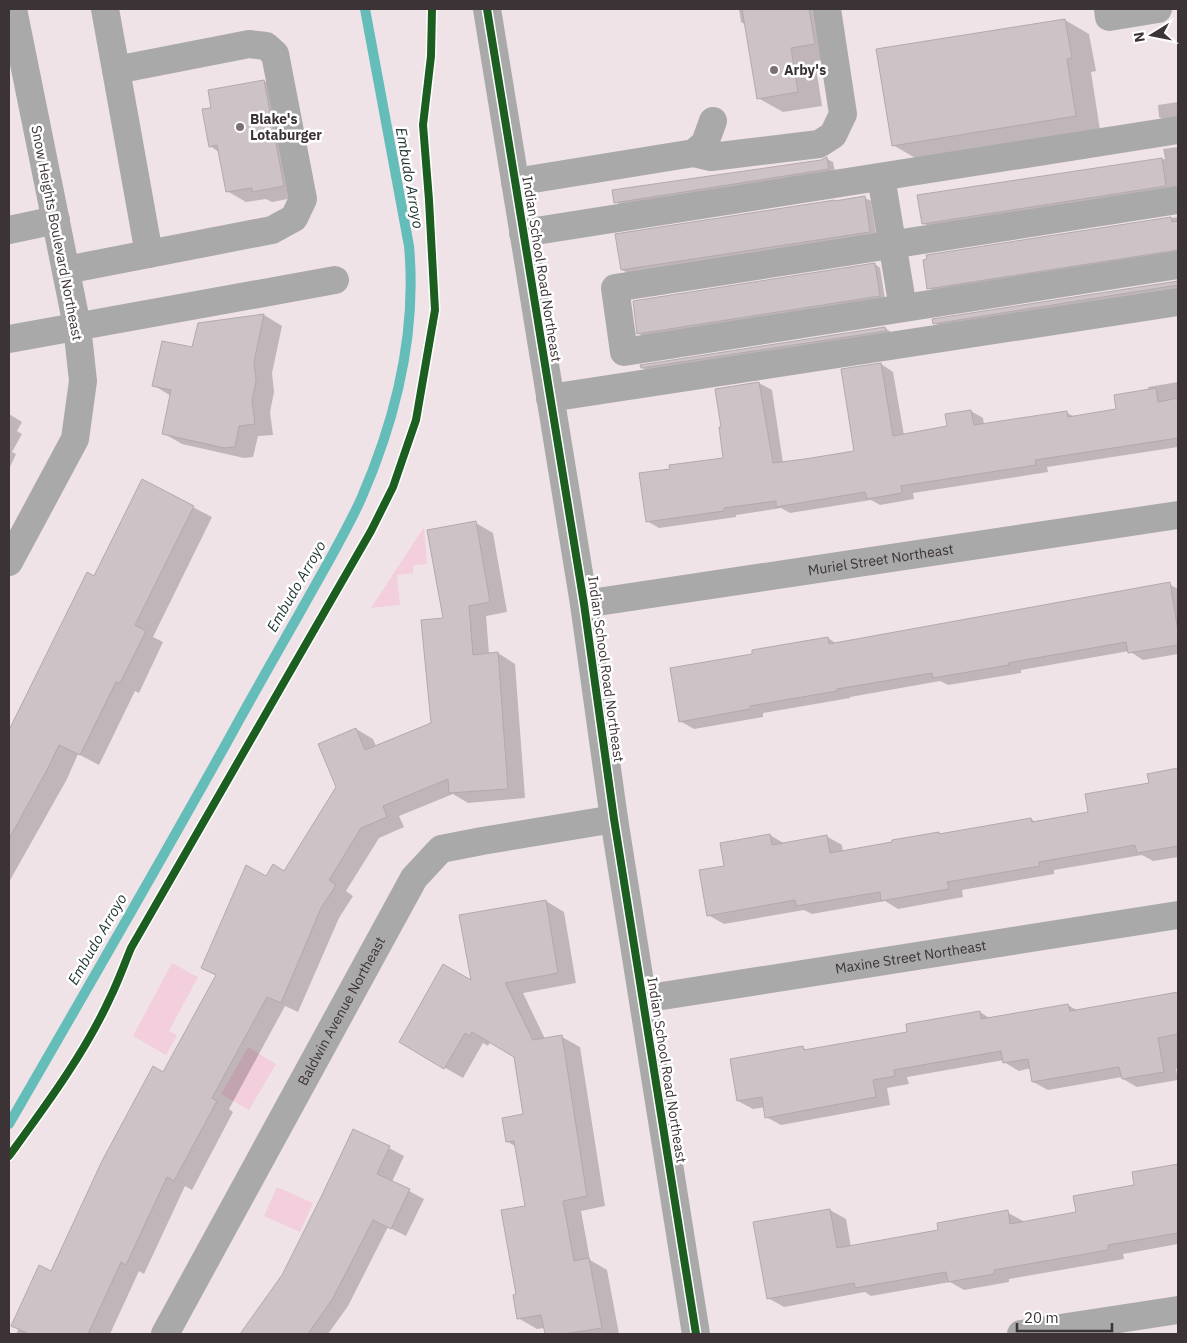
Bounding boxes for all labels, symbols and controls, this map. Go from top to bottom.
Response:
north arrow [1127,10,1177,60]
text: N [1129,31,1149,44]
place label: Arby's [784,61,826,79]
marker: Arby's [768,64,780,76]
place label: Blake's Lotaburger [250,110,322,144]
marker: Blake's Lotaburger [234,121,246,133]
street label: Snow Heights Boulevard Northeast [27,124,87,342]
water label: Embudo Arroyo [392,126,428,230]
street label: Indian School Road Northeast [518,175,566,363]
water label: Embudo Arroyo [262,537,330,635]
street label: Muriel Street Northeast [807,540,955,579]
street label: Indian School Road Northeast [584,575,628,763]
water label: Embudo Arroyo [63,890,131,988]
street label: Baldwin Avenue Northeast [293,933,389,1089]
street label: Maxine Street Northeast [834,936,988,978]
street label: Indian School Road Northeast [643,976,691,1164]
scale bar [1017,1300,1112,1332]
text: 20 m [1024,1308,1059,1327]

